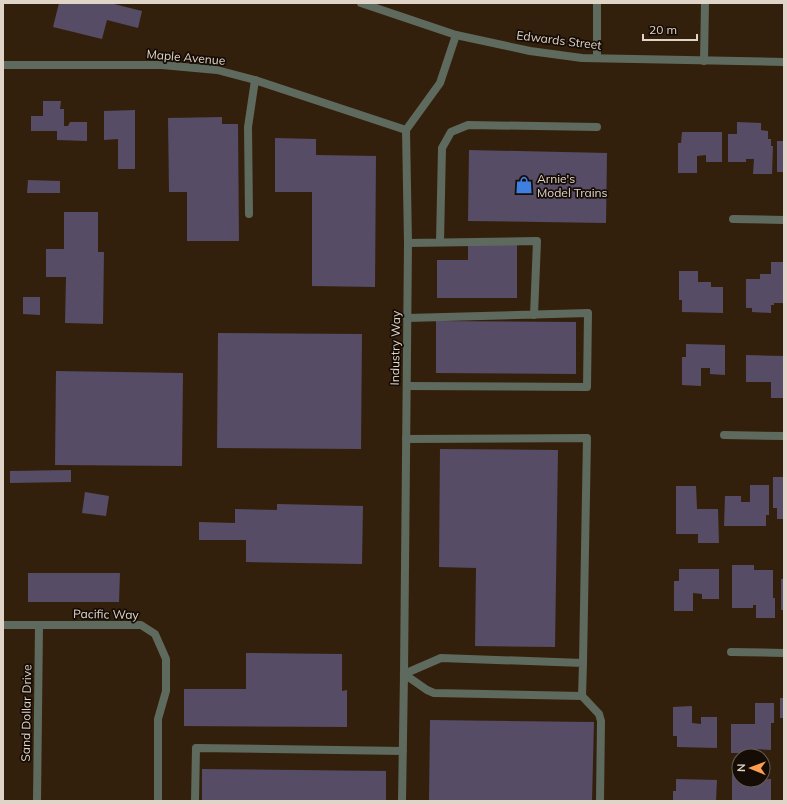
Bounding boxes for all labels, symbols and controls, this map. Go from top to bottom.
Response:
scale bar [643,16,697,42]
text: 20 m [649,22,677,37]
street label: Edwards Street [516,27,602,53]
street label: Maple Avenue [146,46,226,68]
place label: Arnie's Model Trains [537,171,608,200]
shop icon: Arnie's Model Trains [514,175,534,195]
street label: Industry Way [387,310,403,386]
street label: Pacific Way [73,606,140,622]
street label: Sand Dollar Drive [18,664,34,762]
north arrow [731,748,771,788]
text: N [734,764,748,772]

